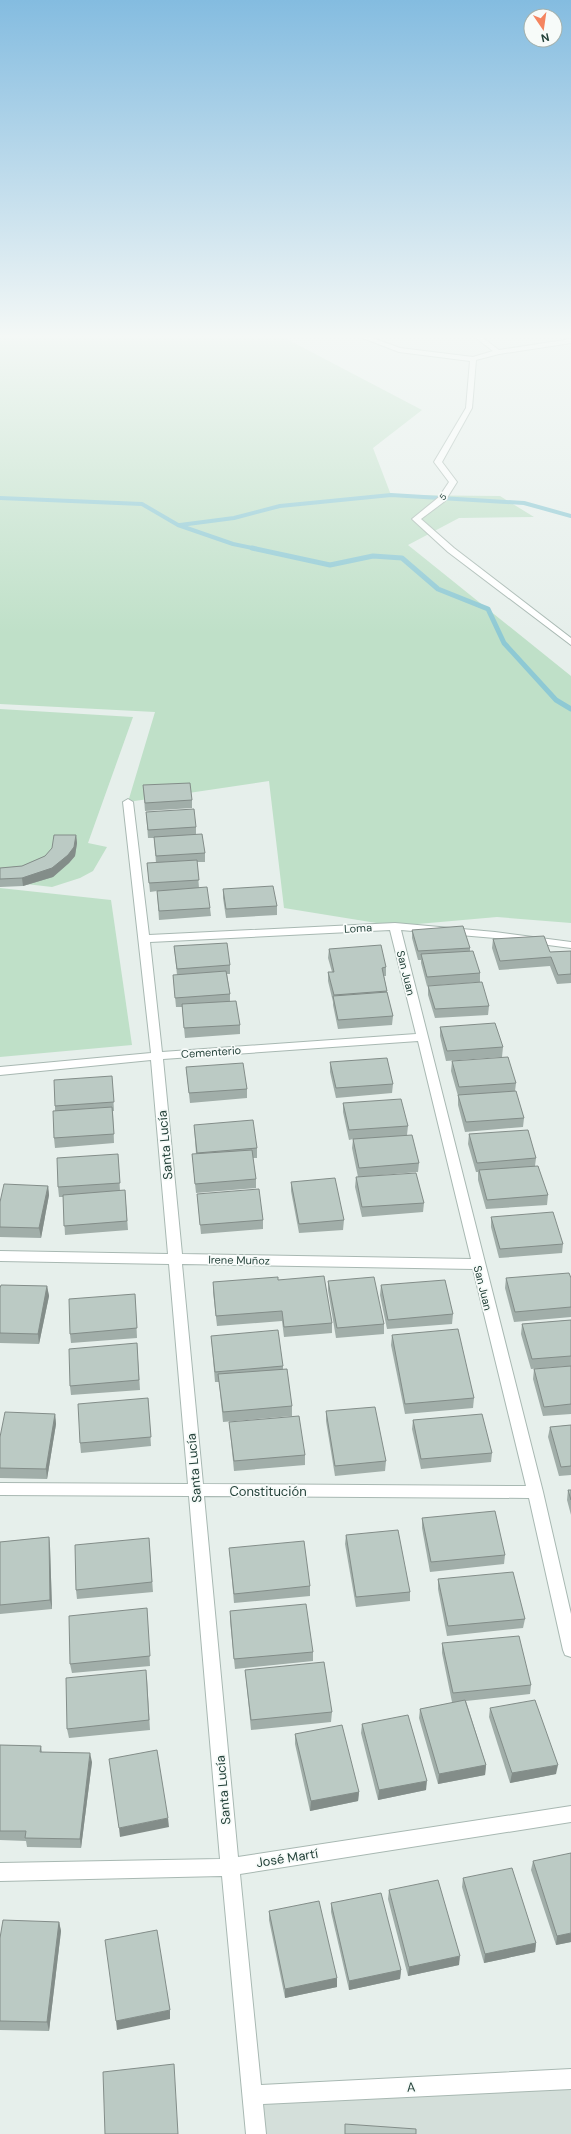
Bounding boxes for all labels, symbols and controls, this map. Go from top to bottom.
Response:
north arrow [523,8,563,48]
text: N [540,30,551,45]
street label: 5 [437,491,449,503]
street label: Loma [344,920,372,936]
street label: San Juan [394,949,418,997]
street label: Cementerio [181,1043,241,1061]
street label: Santa Lucía [154,1110,176,1180]
street label: Irene Muñoz [208,1252,270,1268]
street label: San Juan [471,1264,495,1312]
street label: Santa Lucía [183,1433,205,1503]
street label: Constitución [229,1483,307,1500]
street label: Santa Lucía [212,1755,234,1825]
street label: José Martí [255,1845,319,1871]
street label: A [406,2078,416,2096]

